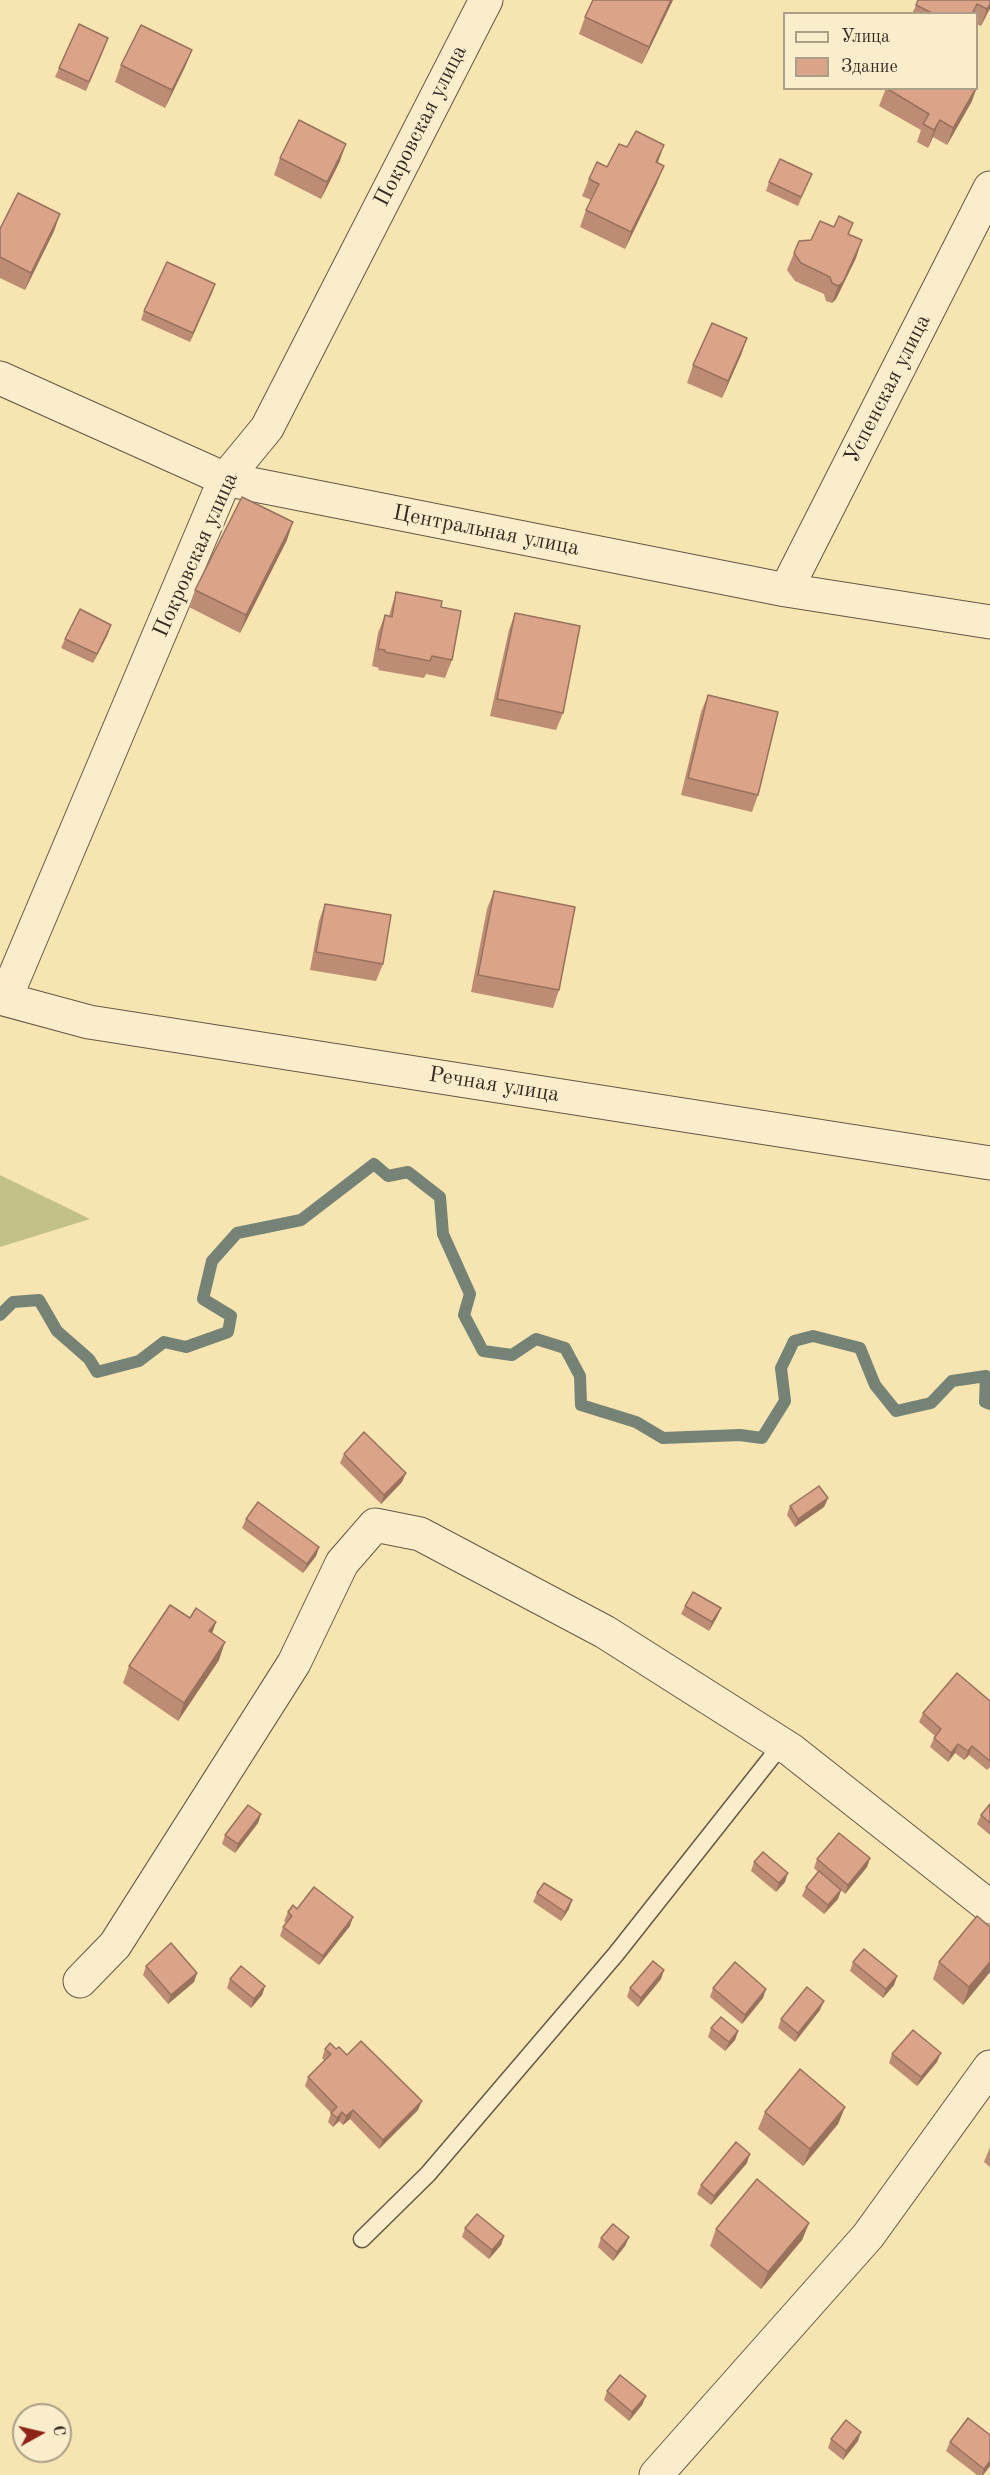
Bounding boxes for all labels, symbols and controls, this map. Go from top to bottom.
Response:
legend [783,12,978,90]
text: Улица [841,28,890,46]
street label: Покровская улица [369,41,473,211]
text: Здание [841,58,898,76]
street label: Успенская улица [839,310,937,468]
street label: Покровская улица [148,469,244,641]
street label: Центральная улица [391,500,581,562]
street label: Речная улица [427,1062,561,1108]
north arrow [12,2403,72,2463]
text: С [49,2424,67,2437]

